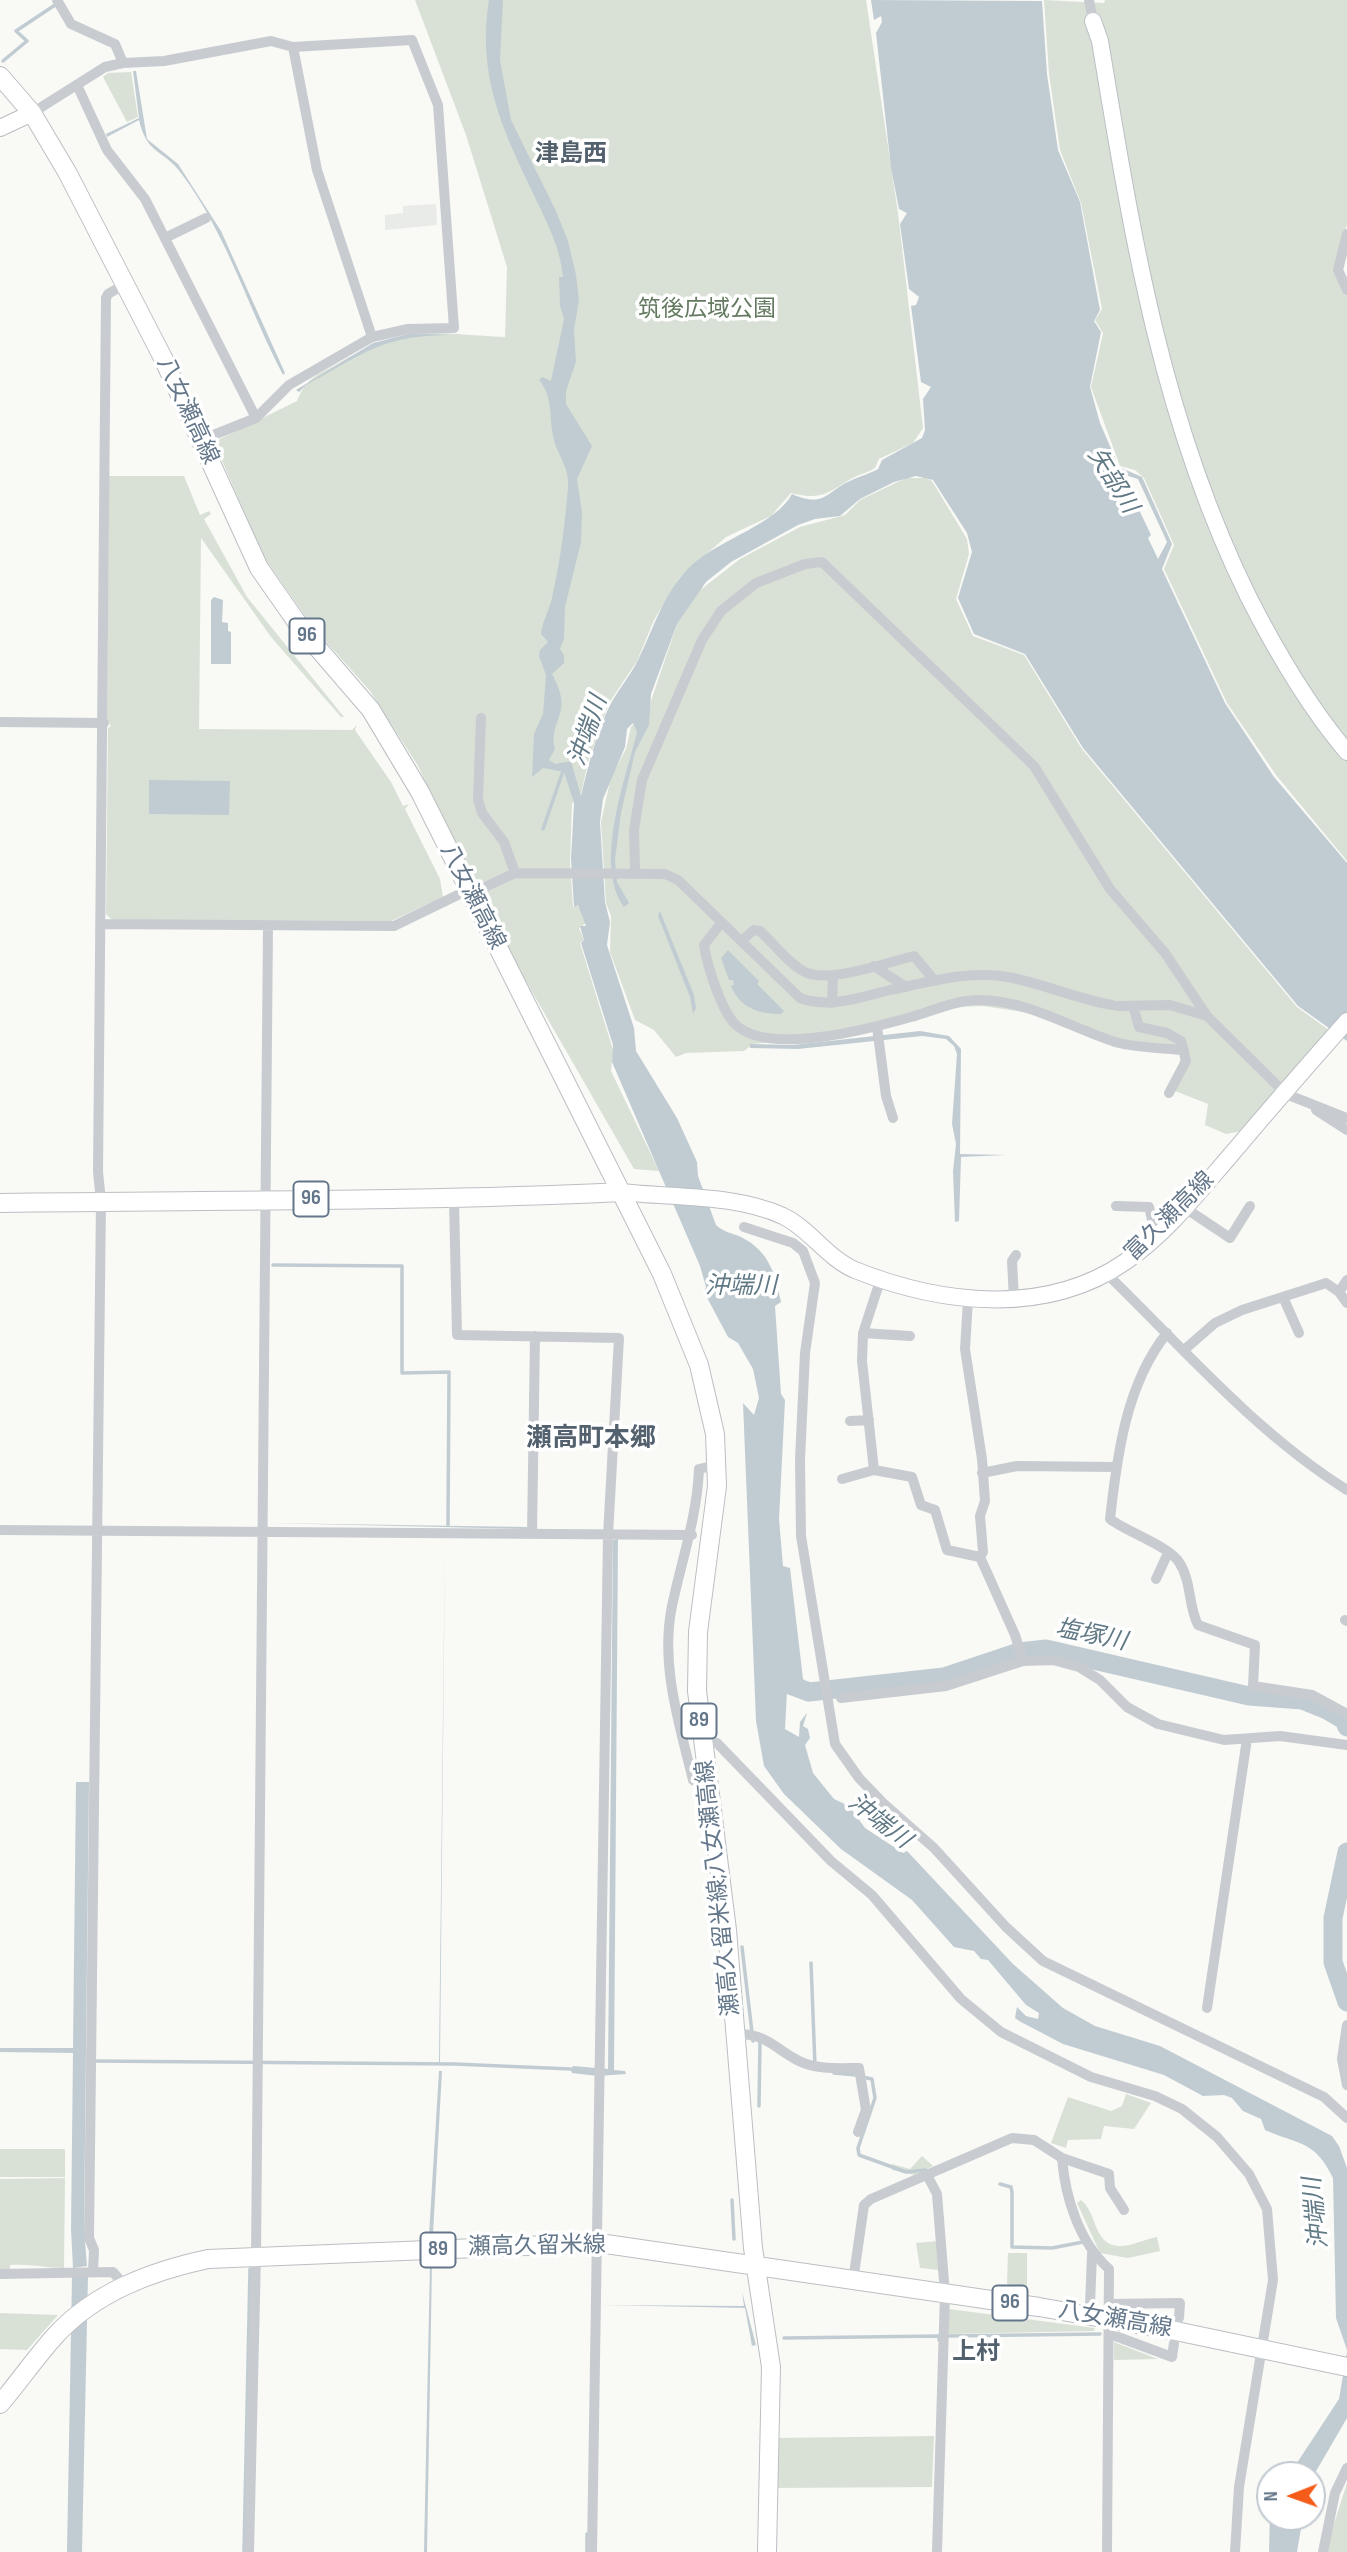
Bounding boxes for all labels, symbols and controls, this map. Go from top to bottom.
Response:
district label: 津島西 [535,141,607,169]
park label: 筑後広域公園 [638,296,776,324]
street label: 八女瀬高線 [150,353,224,469]
water label: 矢部川 [1081,443,1143,519]
road number: 96 [290,618,324,654]
water label: 沖端川 [564,692,614,770]
street label: 八女瀬高線 [434,840,510,954]
street label: 富久瀬高線 [1120,1167,1220,1267]
road number: 96 [294,1182,328,1216]
water label: 沖端川 [705,1273,777,1301]
district label: 瀬高町本郷 [526,1423,656,1455]
water label: 塩塚川 [1053,1614,1129,1658]
road number: 89 [682,1704,716,1738]
street label: 瀬高久留米線;八女瀬高線 [692,1759,746,2017]
water label: 沖端川 [842,1788,916,1856]
water label: 沖端川 [1299,2176,1335,2250]
road number: 89 [420,2232,456,2268]
street label: 瀬高久留米線 [468,2232,606,2262]
road number: 96 [992,2286,1028,2320]
street label: 八女瀬高線 [1056,2296,1174,2344]
district label: 上村 [952,2339,1000,2367]
north arrow [1256,2461,1326,2531]
text: N [1260,2491,1283,2502]

